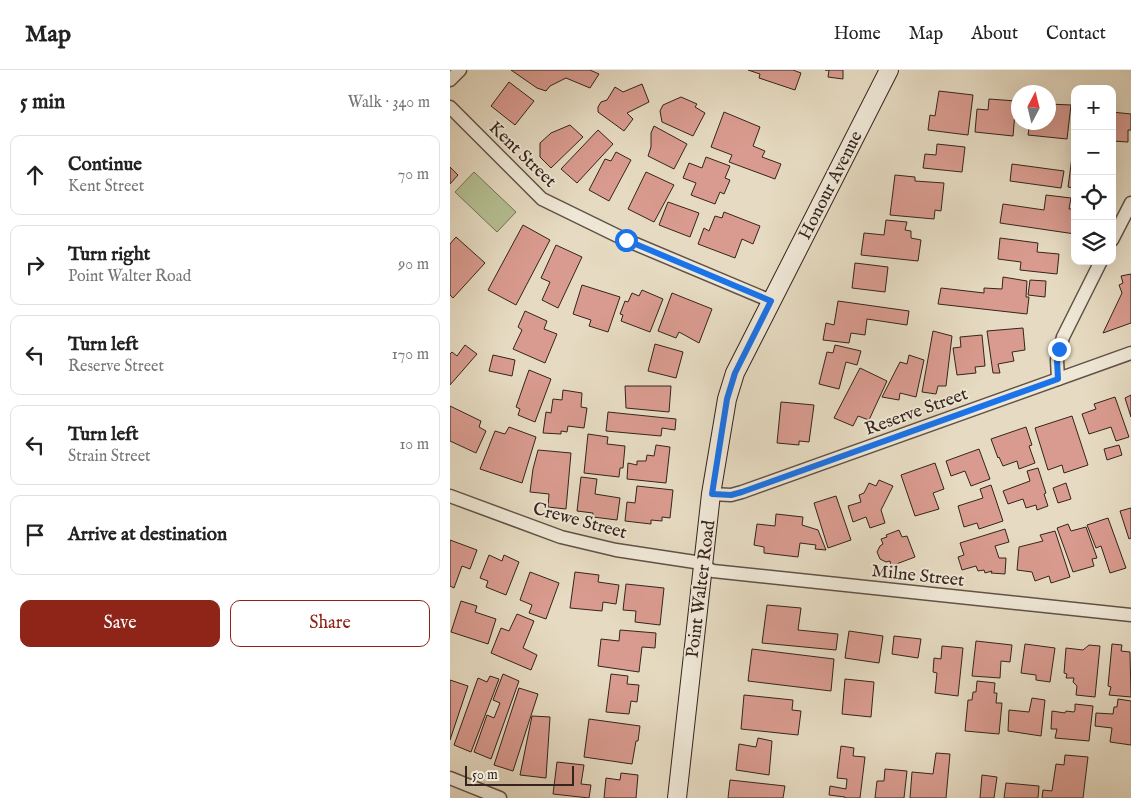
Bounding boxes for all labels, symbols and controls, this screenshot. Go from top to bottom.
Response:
text: Map [25,19,71,50]
text: Home [834,23,881,46]
text: Map [909,23,943,46]
text: About [971,23,1018,46]
text: Contact [1046,23,1106,46]
north arrow [1011,85,1056,130]
map controls [1071,85,1116,265]
button: + [1071,85,1116,130]
text: 5 min [20,89,65,116]
text: Walk · 340 m [348,93,430,113]
street label: Kent Street [483,117,561,193]
street label: Honour Avenue [794,127,869,244]
button: − [1071,130,1116,175]
text: Continue [68,153,142,177]
icon: ahead [21,161,49,189]
text: 70 m [398,165,429,185]
button: locate [1071,175,1116,220]
text: Kent Street [68,177,144,197]
button: layers [1071,220,1116,265]
route start [615,229,638,252]
text: Turn right [68,243,150,267]
icon: right [21,251,49,279]
text: 90 m [398,255,429,275]
text: Point Walter Road [68,267,191,287]
text: Turn left [68,333,139,357]
route end [1048,338,1071,361]
icon: left [21,341,49,369]
text: 170 m [392,345,429,365]
text: Reserve Street [68,357,164,377]
street label: Reserve Street [862,383,971,442]
text: Turn left [68,423,139,447]
icon: left [21,431,49,459]
text: 10 m [399,435,429,455]
text: Strain Street [68,447,151,467]
street label: Crewe Street [530,498,629,545]
street label: Point Walter Road [682,519,721,659]
icon: arrive [21,521,49,549]
text: Arrive at destination [68,523,227,547]
street label: Milne Street [870,560,965,593]
button: Save [20,600,220,647]
button: Share [230,600,430,647]
scale bar [465,763,574,786]
text: 50 m [472,766,498,784]

